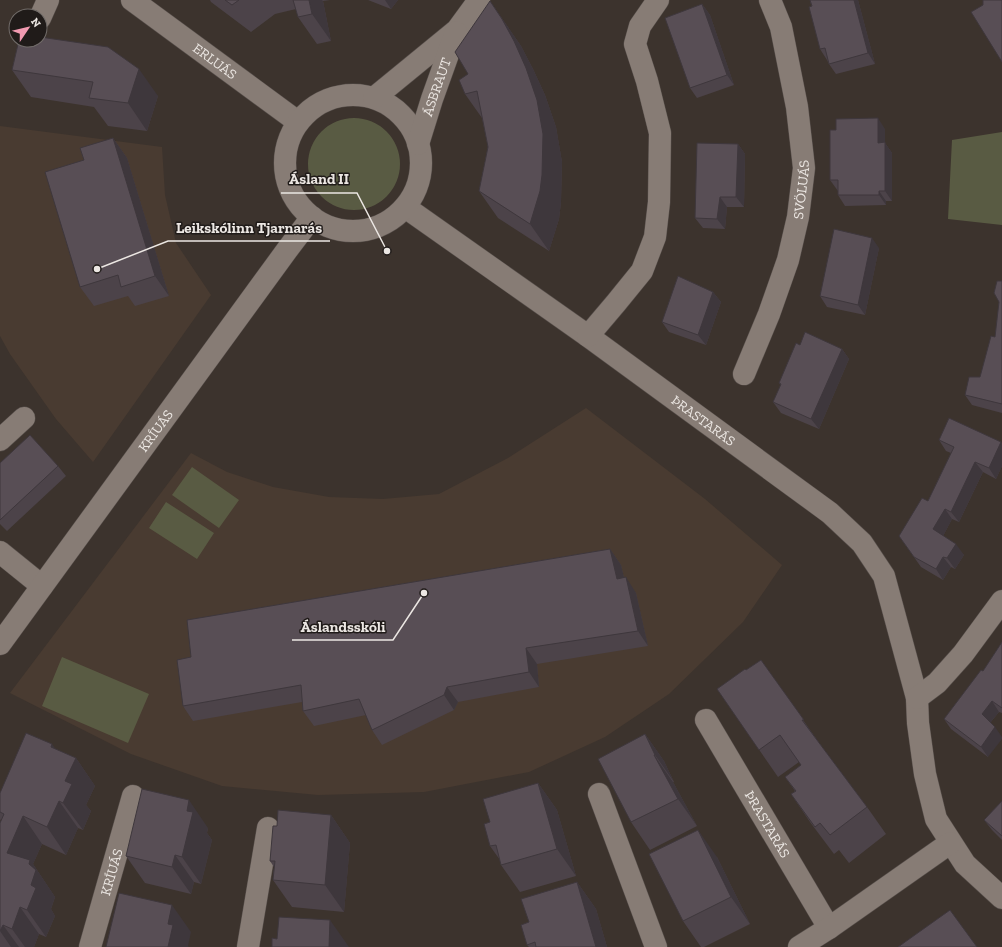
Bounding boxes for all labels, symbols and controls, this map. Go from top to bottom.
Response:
north arrow [8,8,48,48]
text: N [28,15,44,30]
street label: ERLUÁS [190,39,240,83]
street label: ÁSBRAUT [419,55,455,118]
street label: SVÖLUÁS [789,159,813,220]
callout: Ásland II [281,166,357,193]
text: Ásland II [289,170,349,188]
callout: Leikskólinn Tjarnarás [168,214,330,241]
text: Leikskólinn Tjarnarás [176,219,322,237]
street label: ÞRASTARÁS [668,391,739,450]
street label: KRÍUÁS [134,406,176,455]
callout: Áslandsskóli [292,613,393,640]
text: Áslandsskóli [300,618,386,636]
street label: ÞRASTARÁS [741,787,794,861]
street label: KRÍUÁS [97,847,126,897]

